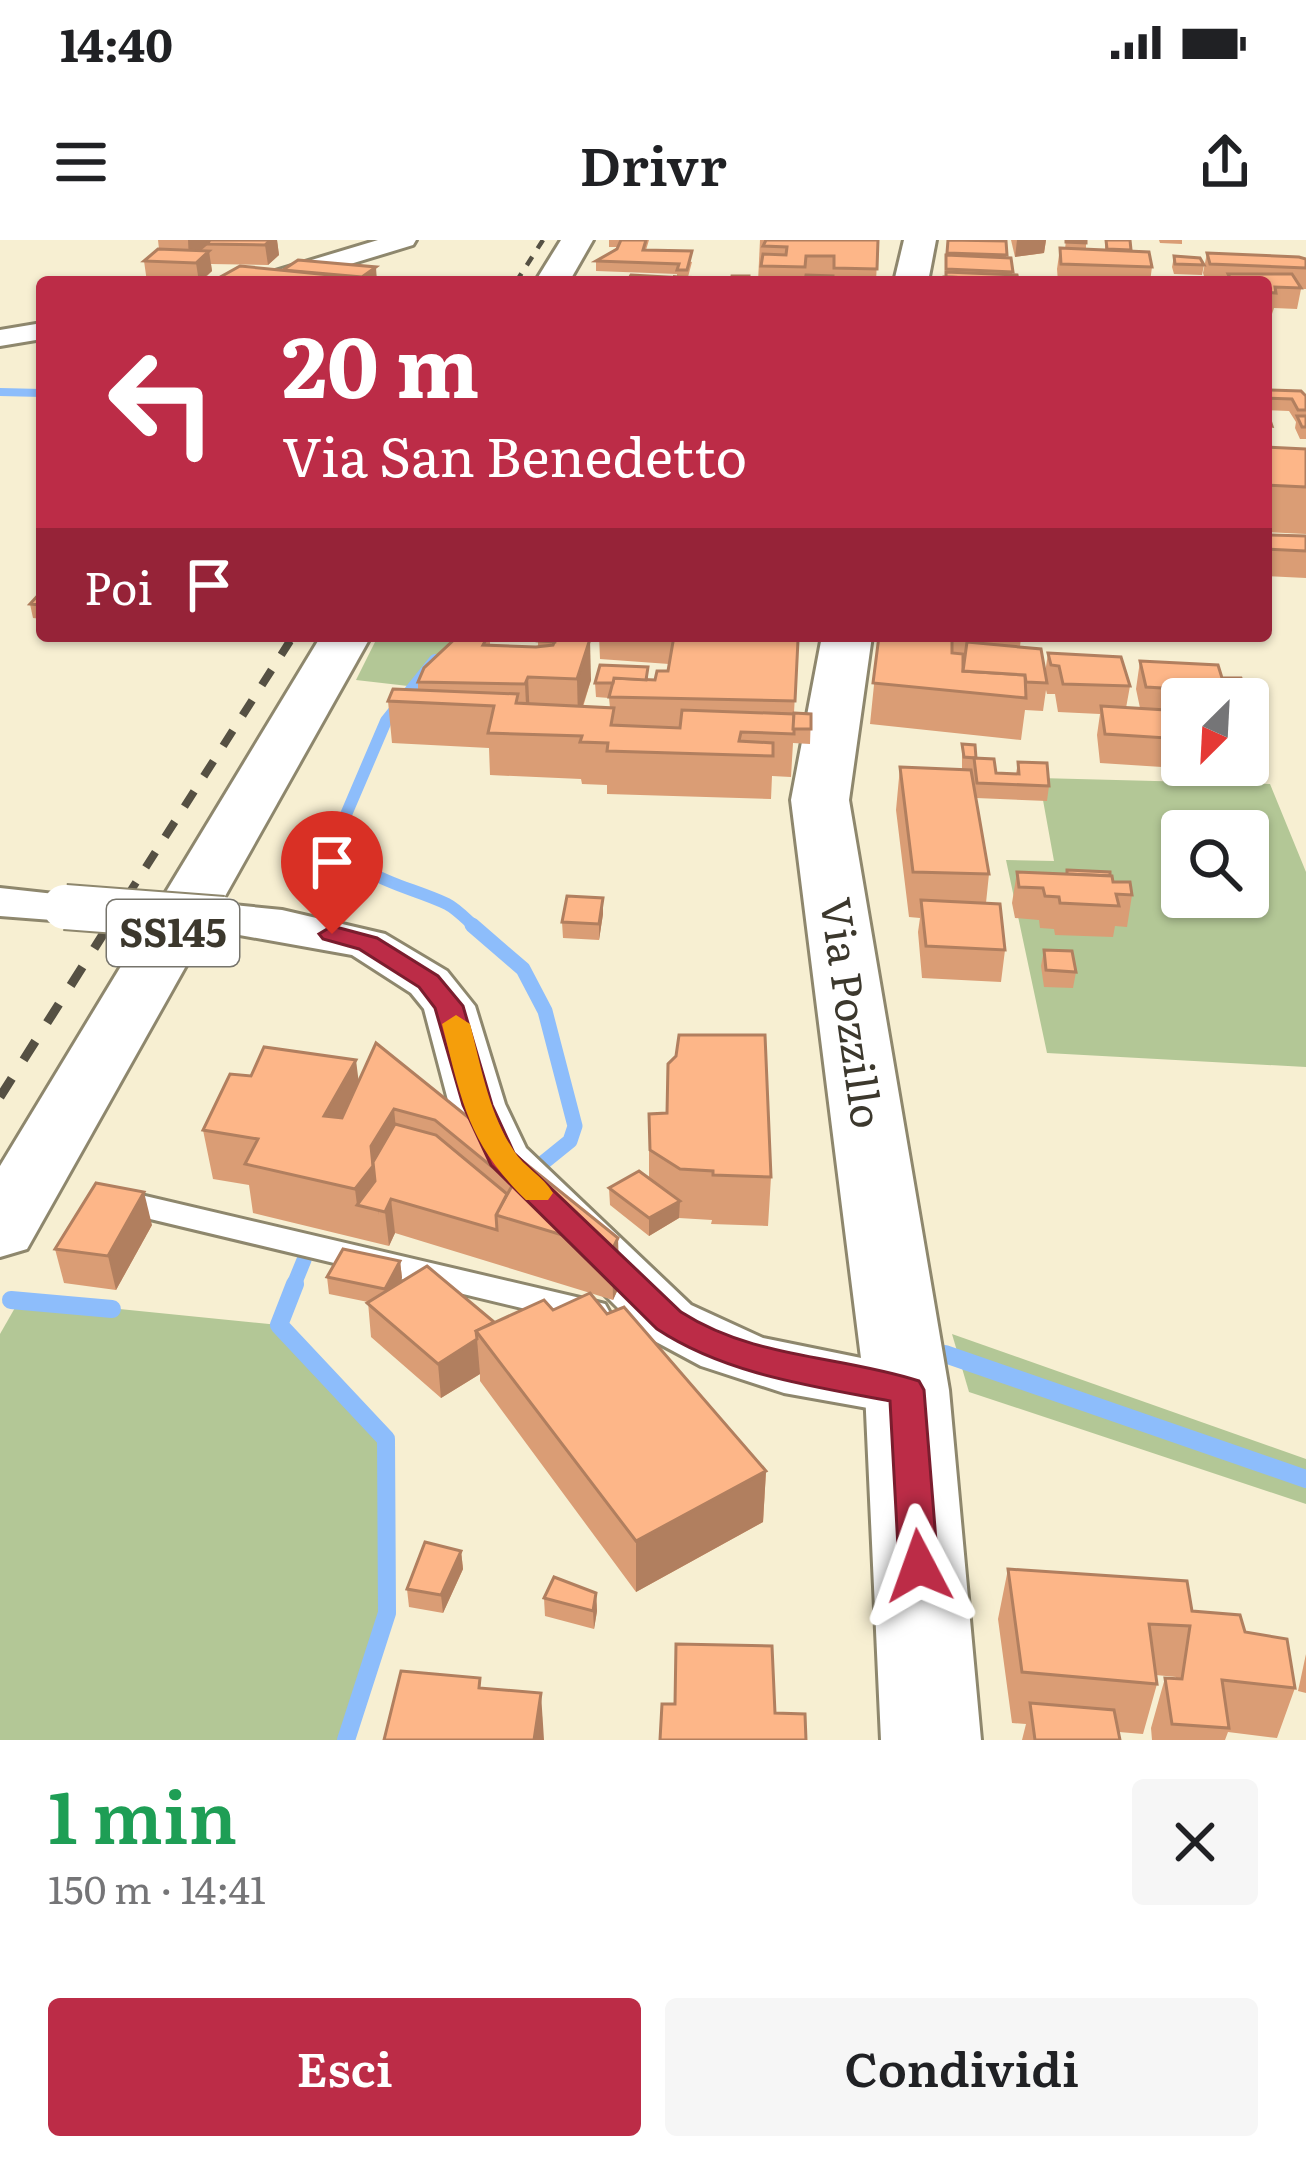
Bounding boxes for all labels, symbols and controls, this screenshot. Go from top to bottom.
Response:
text: 14:40 [60,9,173,76]
text: Drivr [579,122,727,203]
icon: menu [48,129,114,195]
icon: share [1192,129,1258,195]
text: 20 m [282,299,479,424]
icon: left [84,324,240,480]
text: Via San Benedetto [282,413,747,494]
text: Poi [84,552,152,619]
icon: arrive [176,552,242,618]
north arrow [1161,678,1269,786]
map controls [1161,678,1269,918]
button: search [1161,810,1269,918]
pin [281,811,383,934]
icon: arrive [299,829,365,895]
street label: Via Pozzillo [807,893,901,1132]
road number: SS145 [107,900,239,966]
position arrow [856,1503,982,1629]
text: 1 min [48,1759,237,1866]
button: close [1132,1779,1258,1905]
text: 150 m · 14:41 [48,1858,266,1916]
button: Esci [48,1998,641,2136]
button: Condividi [665,1998,1258,2136]

